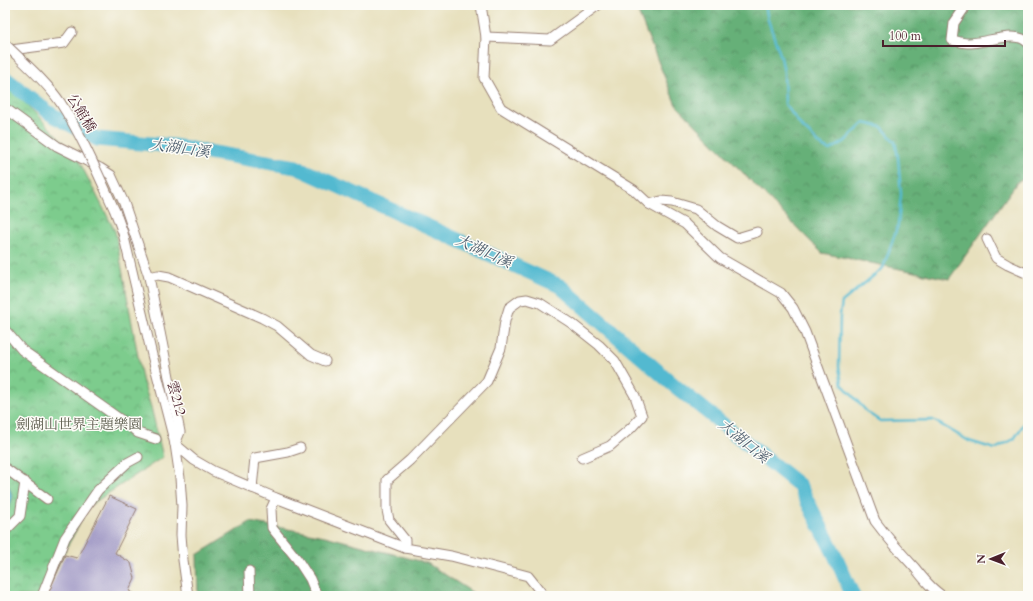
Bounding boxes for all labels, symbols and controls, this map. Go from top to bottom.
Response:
scale bar [883,22,1005,48]
text: 100 m [889,28,922,44]
street label: 公館橋 [63,90,101,136]
water label: 大湖口溪 [149,134,213,162]
water label: 大湖口溪 [453,230,517,273]
street label: 雲212 [163,379,190,418]
water label: 大湖口溪 [714,414,775,469]
park label: 劍湖山世界主題樂園 [16,415,142,434]
north arrow [971,539,1011,579]
text: N [974,554,989,564]

